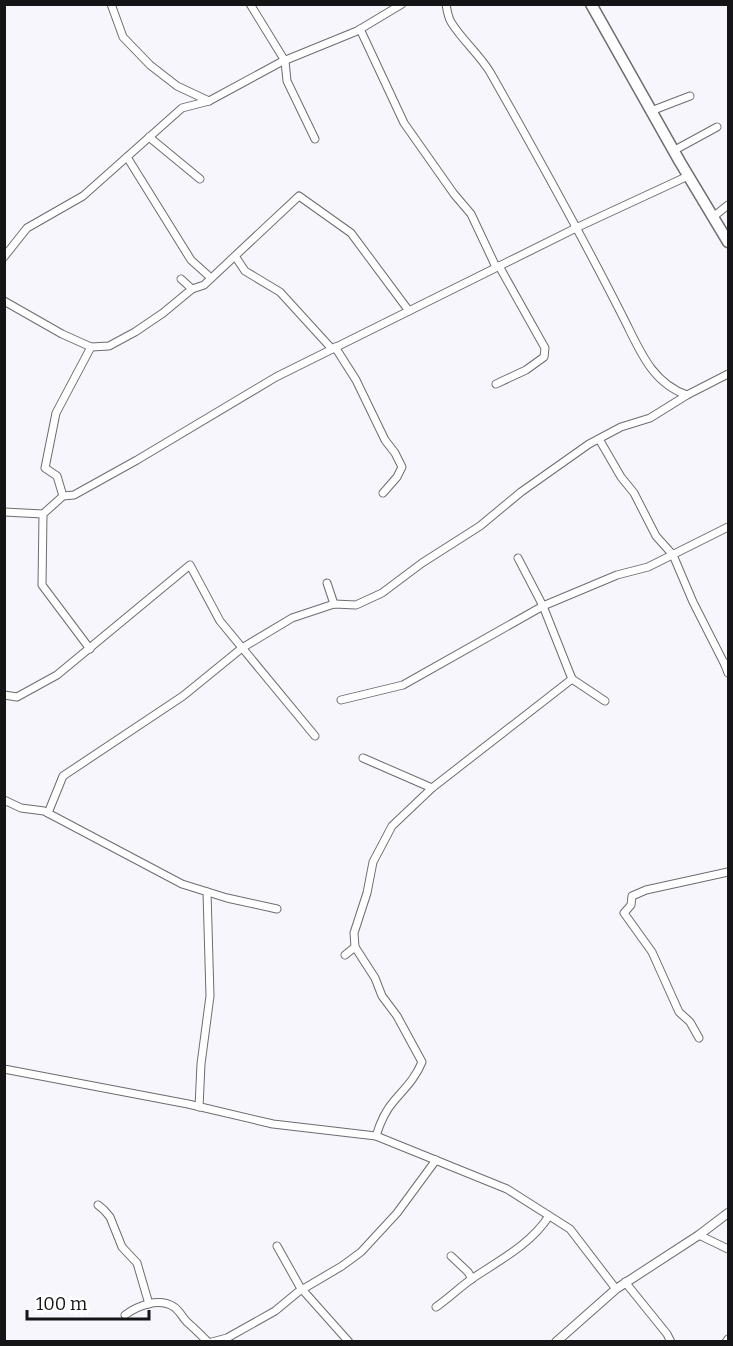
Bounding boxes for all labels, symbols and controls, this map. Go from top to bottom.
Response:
scale bar [27,1283,148,1321]
text: 100 m [36,1293,87,1315]

